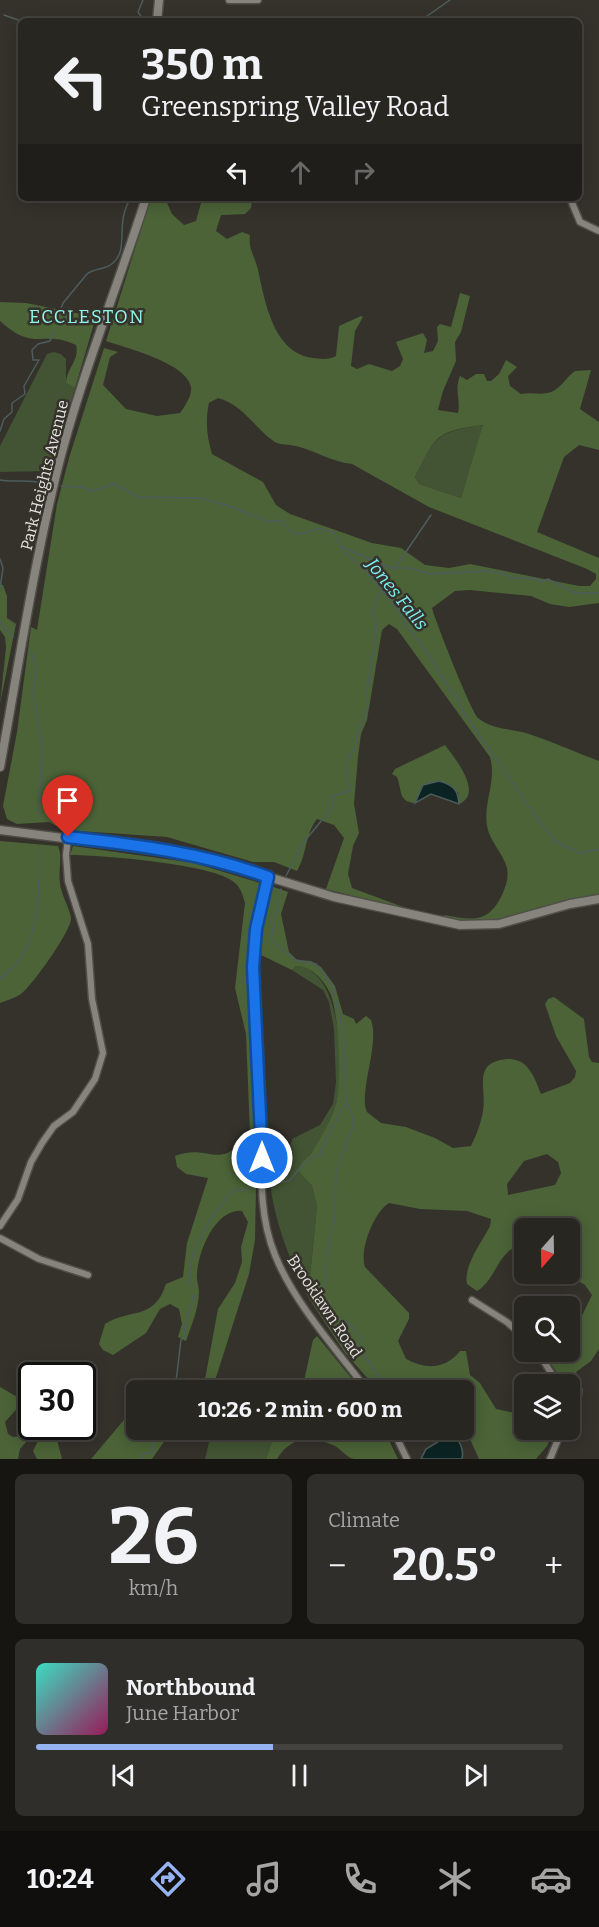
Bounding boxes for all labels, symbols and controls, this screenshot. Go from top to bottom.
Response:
text: 350 m [141,40,262,90]
icon: left [42,42,120,120]
text: Greenspring Valley Road [141,91,449,123]
icon: left [221,156,254,189]
icon: ahead [284,156,317,189]
icon: right [347,156,380,189]
district label: ECCLESTON [29,306,145,328]
street label: Park Heights Avenue [17,398,72,552]
water label: Jones Falls [360,552,433,635]
pin [42,775,93,837]
icon: arrive [51,784,84,817]
position arrow [230,1126,294,1190]
north arrow [514,1218,580,1284]
map controls [514,1218,580,1440]
street label: Brooklawn Road [283,1251,366,1362]
button: search [514,1296,580,1362]
speed limit sign: 30 [18,1362,96,1440]
button: layers [514,1374,580,1440]
text: 10:26 · 2 min · 600 m [198,1396,402,1423]
text: 26 [108,1490,199,1584]
text: Climate [328,1508,400,1532]
text: 20.5° [392,1538,498,1592]
text: − [328,1546,346,1586]
text: + [544,1546,563,1586]
text: km/h [129,1576,178,1600]
text: Northbound [126,1674,255,1701]
text: June Harbor [126,1701,239,1725]
icon: previous [107,1759,140,1792]
icon: pause [283,1759,316,1792]
icon: next [459,1759,492,1792]
icon: directions [147,1858,189,1900]
icon: music [243,1858,285,1900]
icon: phone [339,1858,381,1900]
icon: climate [434,1858,476,1900]
icon: car [530,1858,572,1900]
text: 10:24 [27,1863,94,1895]

